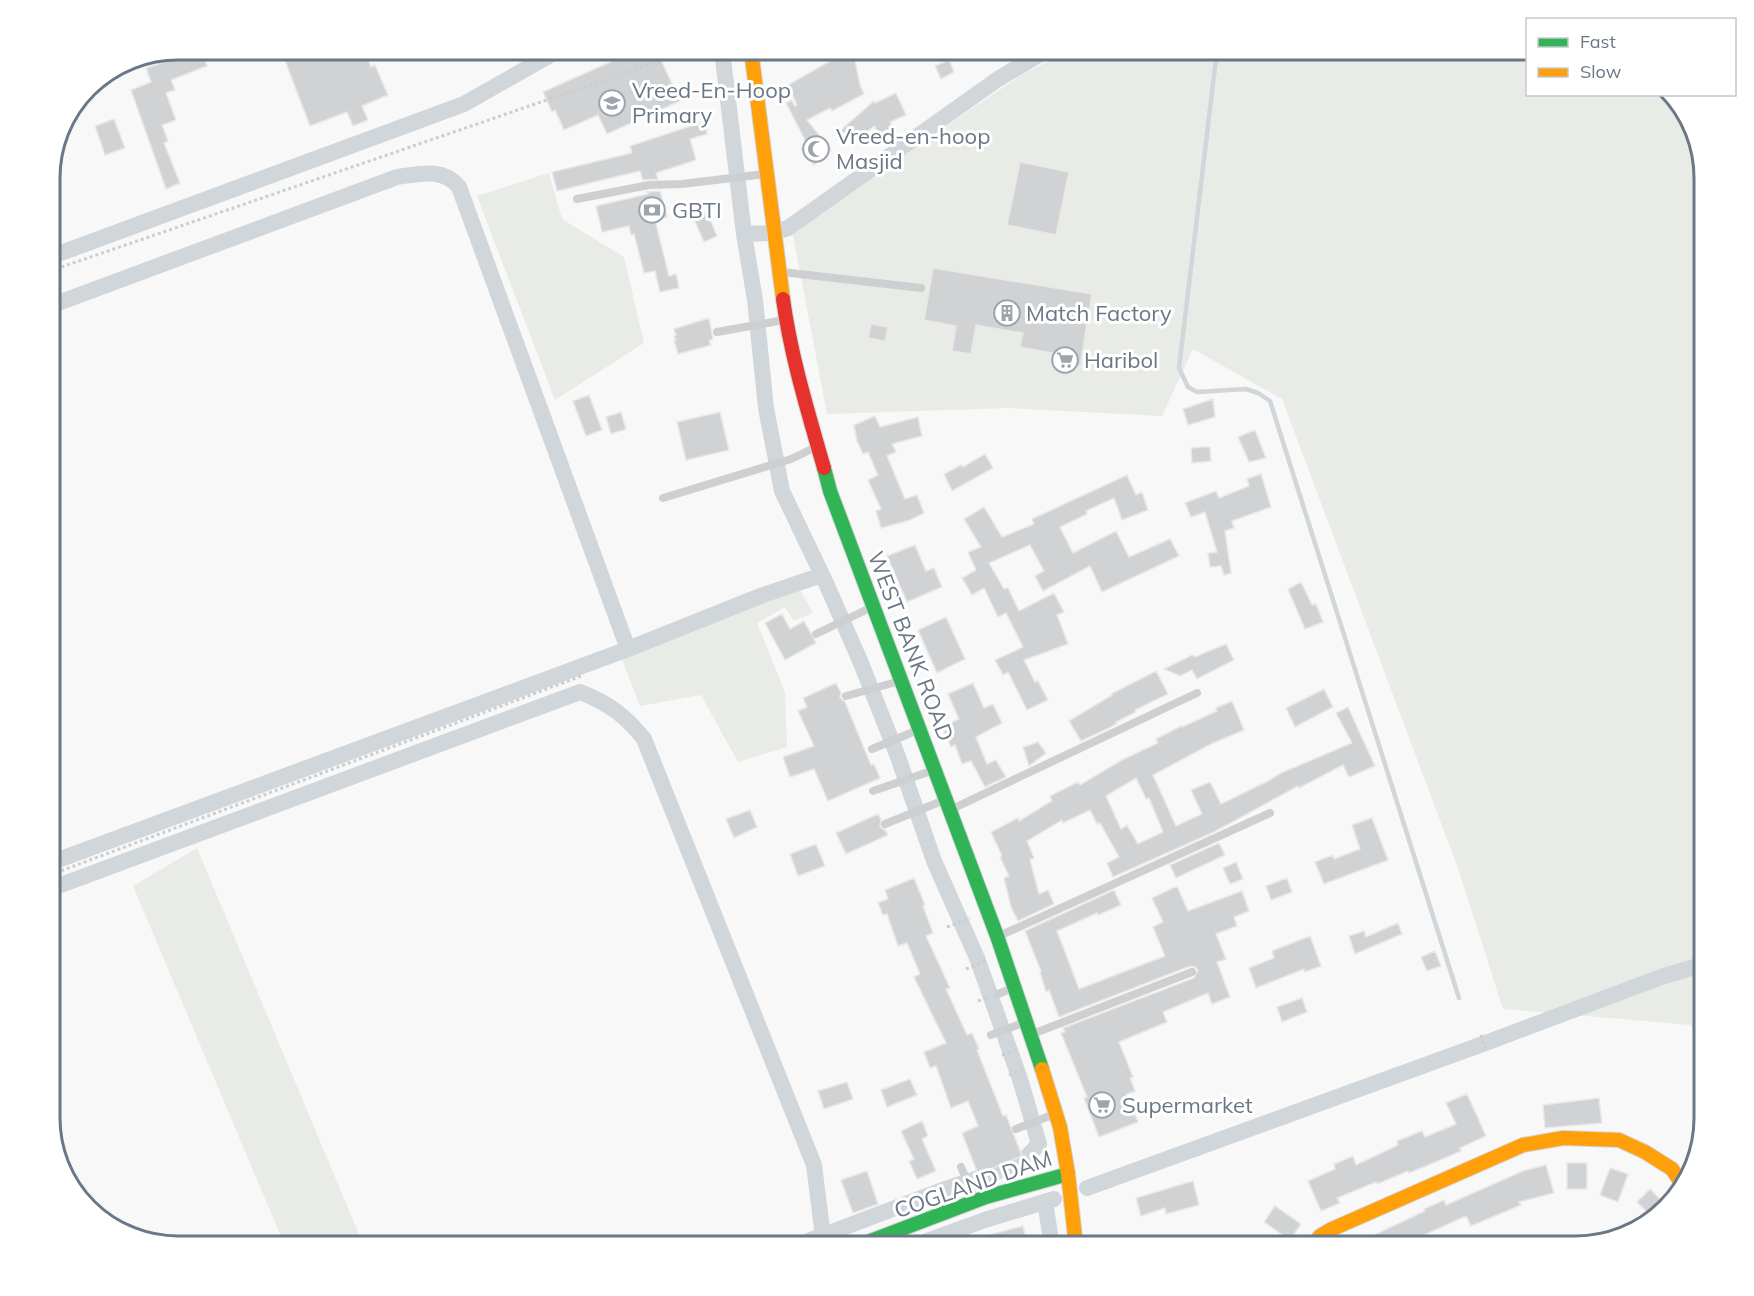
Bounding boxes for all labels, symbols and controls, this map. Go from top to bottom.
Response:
legend [1526,18,1736,96]
text: Fast [1580,30,1616,53]
text: Slow [1580,60,1622,83]
place label: Vreed-En-Hoop Primary [632,76,791,129]
school or university icon: Vreed-En-Hoop Primary [597,88,627,118]
place label: Vreed-en-hoop Masjid [836,122,990,175]
mosque icon: Vreed-en-hoop Masjid [801,134,831,164]
bank icon: GBTI [637,195,667,225]
place label: GBTI [672,196,722,224]
building icon: Match Factory [992,298,1022,328]
place label: Match Factory [1026,299,1172,327]
supermarket icon: Haribol [1050,345,1080,375]
place label: Haribol [1084,346,1158,374]
street label: WEST BANK ROAD [862,547,960,745]
supermarket icon: Supermarket [1087,1090,1117,1120]
place label: Supermarket [1122,1091,1253,1119]
street label: COGLAND DAM [890,1144,1056,1224]

